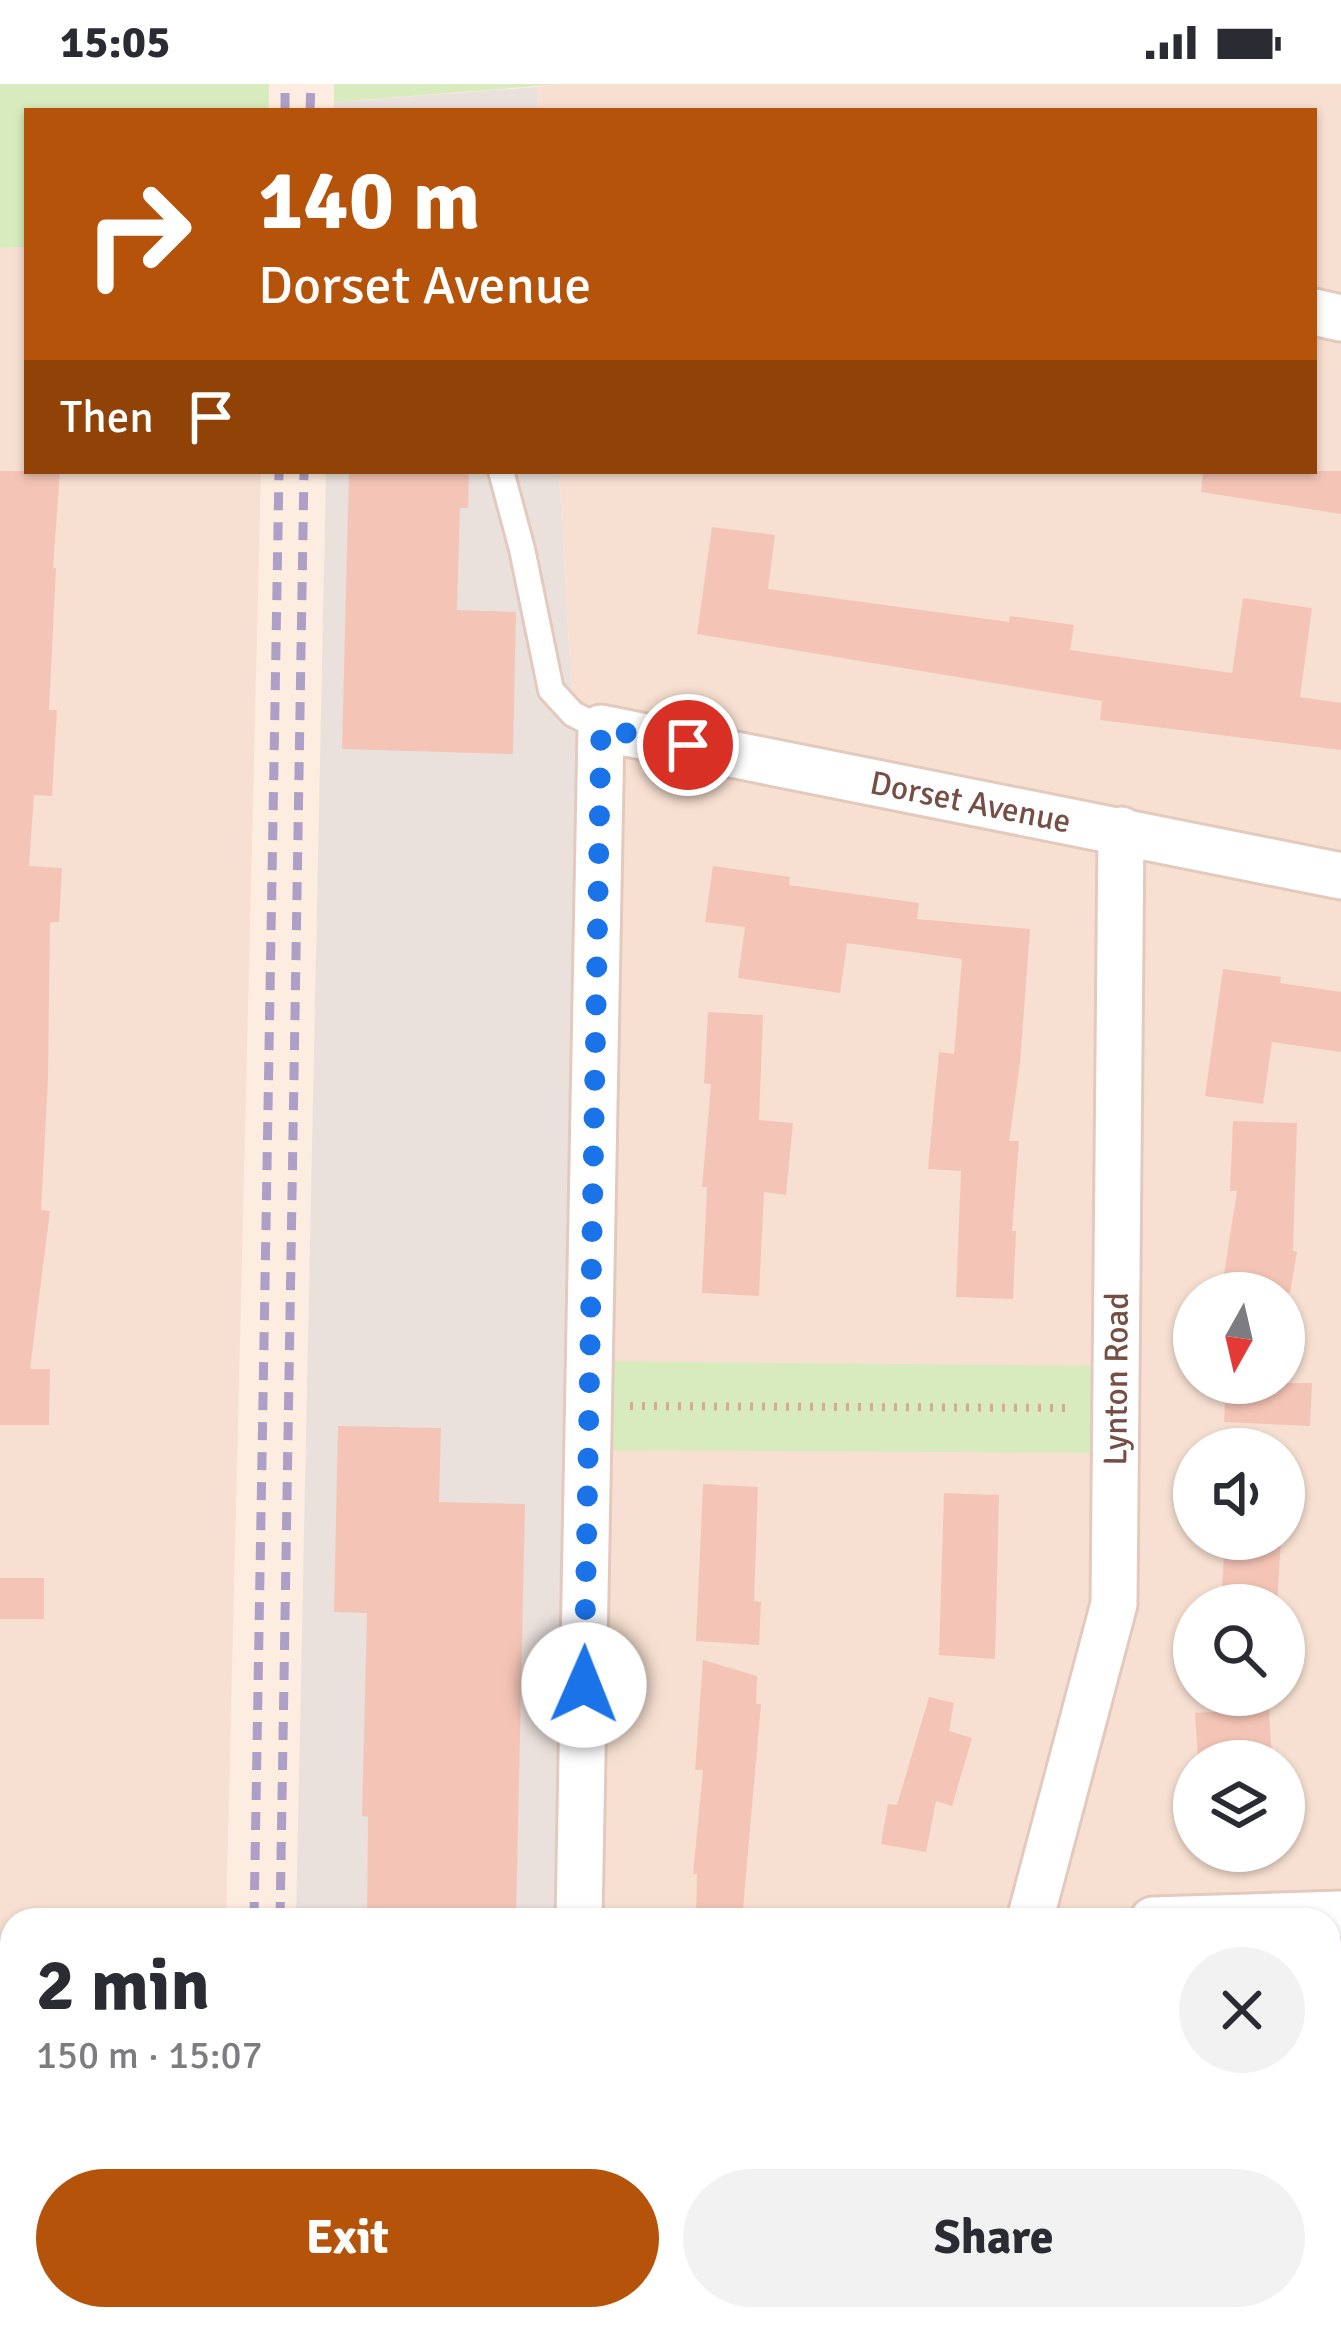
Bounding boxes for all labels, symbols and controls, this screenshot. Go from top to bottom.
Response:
text: 15:05 [60,15,170,70]
text: 140 m [258,149,480,253]
icon: right [60,156,216,312]
text: Dorset Avenue [258,252,591,319]
icon: arrive [178,384,244,450]
text: Then [60,390,154,445]
pin [637,694,739,796]
icon: arrive [655,712,721,778]
street label: Dorset Avenue [867,762,1074,842]
north arrow [1173,1272,1305,1404]
map controls [1173,1272,1305,1872]
street label: Lynton Road [1095,1292,1137,1466]
button: sound [1173,1428,1305,1560]
button: search [1173,1584,1305,1716]
position arrow [521,1622,647,1748]
button: layers [1173,1740,1305,1872]
text: 2 min [36,1941,210,2030]
button: close [1179,1947,1305,2073]
text: 150 m · 15:07 [36,2031,263,2079]
button: Exit [36,2169,659,2307]
button: Share [683,2169,1305,2307]

